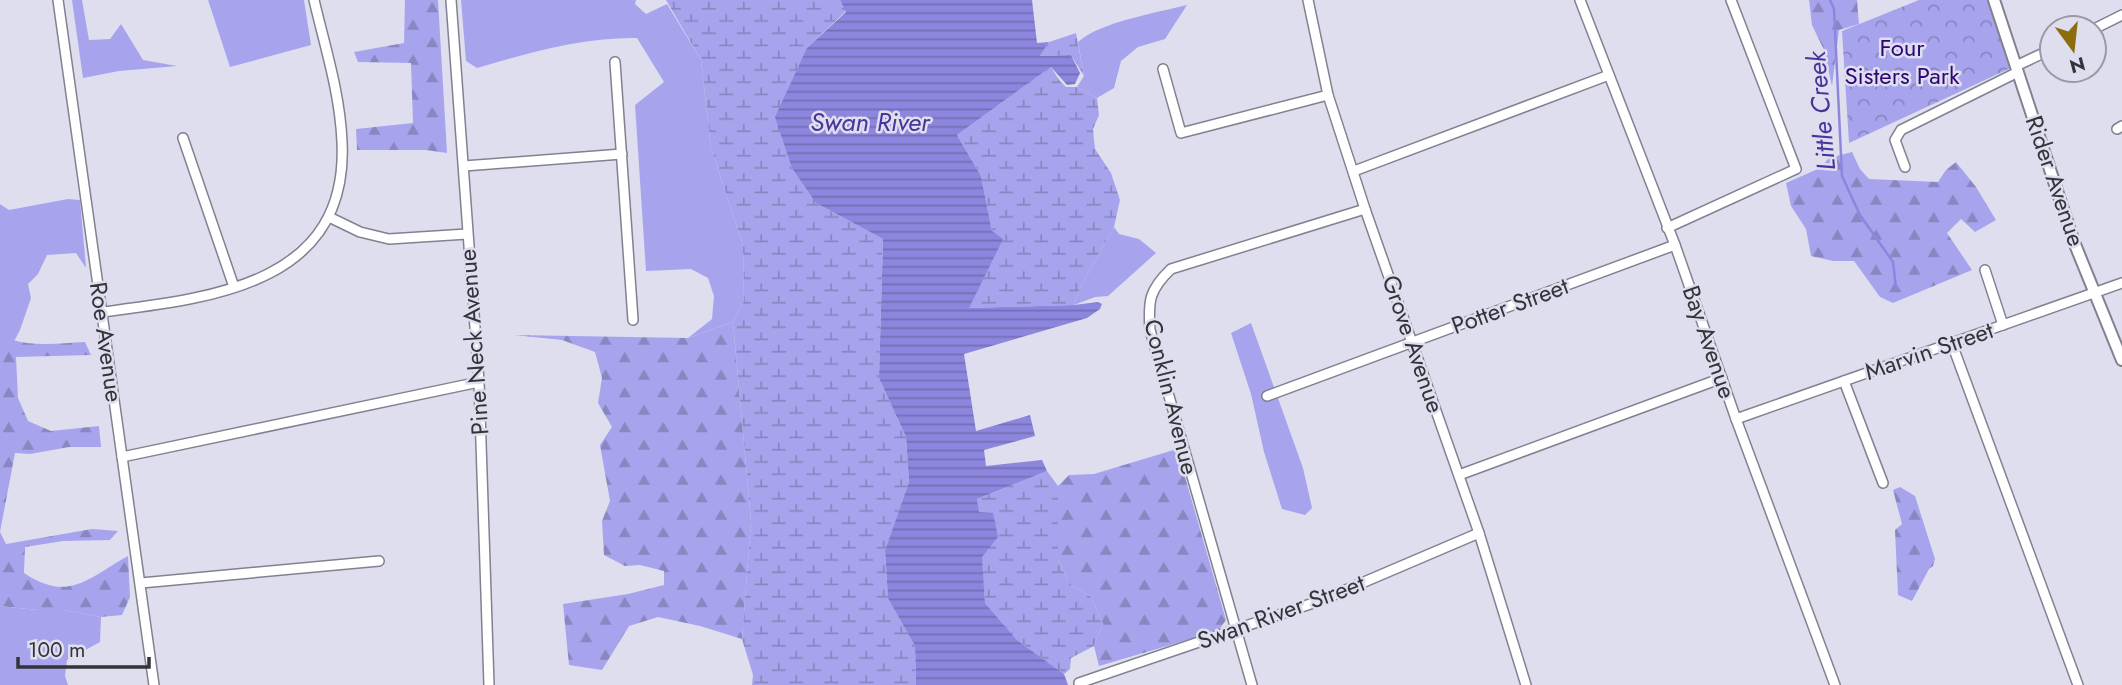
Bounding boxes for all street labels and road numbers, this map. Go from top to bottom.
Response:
street label: Rider Avenue [2017,111,2094,251]
street label: Pine Neck Avenue [450,248,497,436]
street label: Potter Street [1446,268,1573,343]
street label: Grove Avenue [1374,270,1453,417]
street label: Roe Avenue [81,280,132,404]
street label: Bay Avenue [1674,281,1745,403]
street label: Marvin Street [1860,312,1998,389]
street label: Conklin Avenue [1135,315,1208,478]
street label: Swan River Street [1192,565,1370,658]

